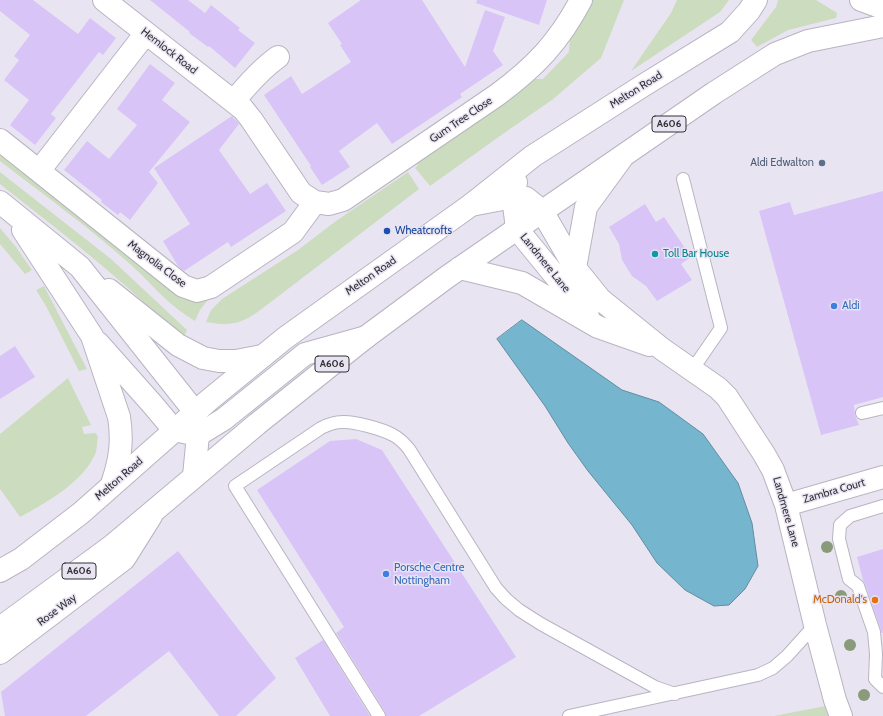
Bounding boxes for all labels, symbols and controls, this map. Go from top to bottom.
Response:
street label: Hemlock Road [138,25,200,77]
street label: Melton Road [607,69,665,111]
street label: Gum Tree Close [427,94,495,146]
road number: A606 [652,116,686,132]
place label: Aldi Edwalton [750,156,814,170]
marker: Aldi Edwalton [817,158,827,168]
place label: Wheatcrofts [395,224,452,238]
marker: Wheatcrofts [382,226,392,236]
street label: Landmere Lane [517,231,573,295]
street label: Magnolia Close [125,238,189,290]
place label: Toll Bar House [663,247,729,261]
marker: Toll Bar House [650,249,660,259]
street label: Melton Road [343,254,399,298]
place label: Aldi [842,299,860,313]
marker: Aldi [829,301,839,311]
road number: A606 [315,356,349,372]
street label: Melton Road [92,455,146,503]
street label: Landmere Lane [770,475,802,549]
street label: Zambra Court [802,476,866,506]
place label: Porsche Centre Nottingham [394,561,464,587]
road number: A606 [62,563,96,579]
marker: Porsche Centre Nottingham [381,569,391,579]
street label: Rose Way [35,591,79,629]
place label: McDonald's [813,593,867,607]
marker: McDonald's [870,595,880,605]

